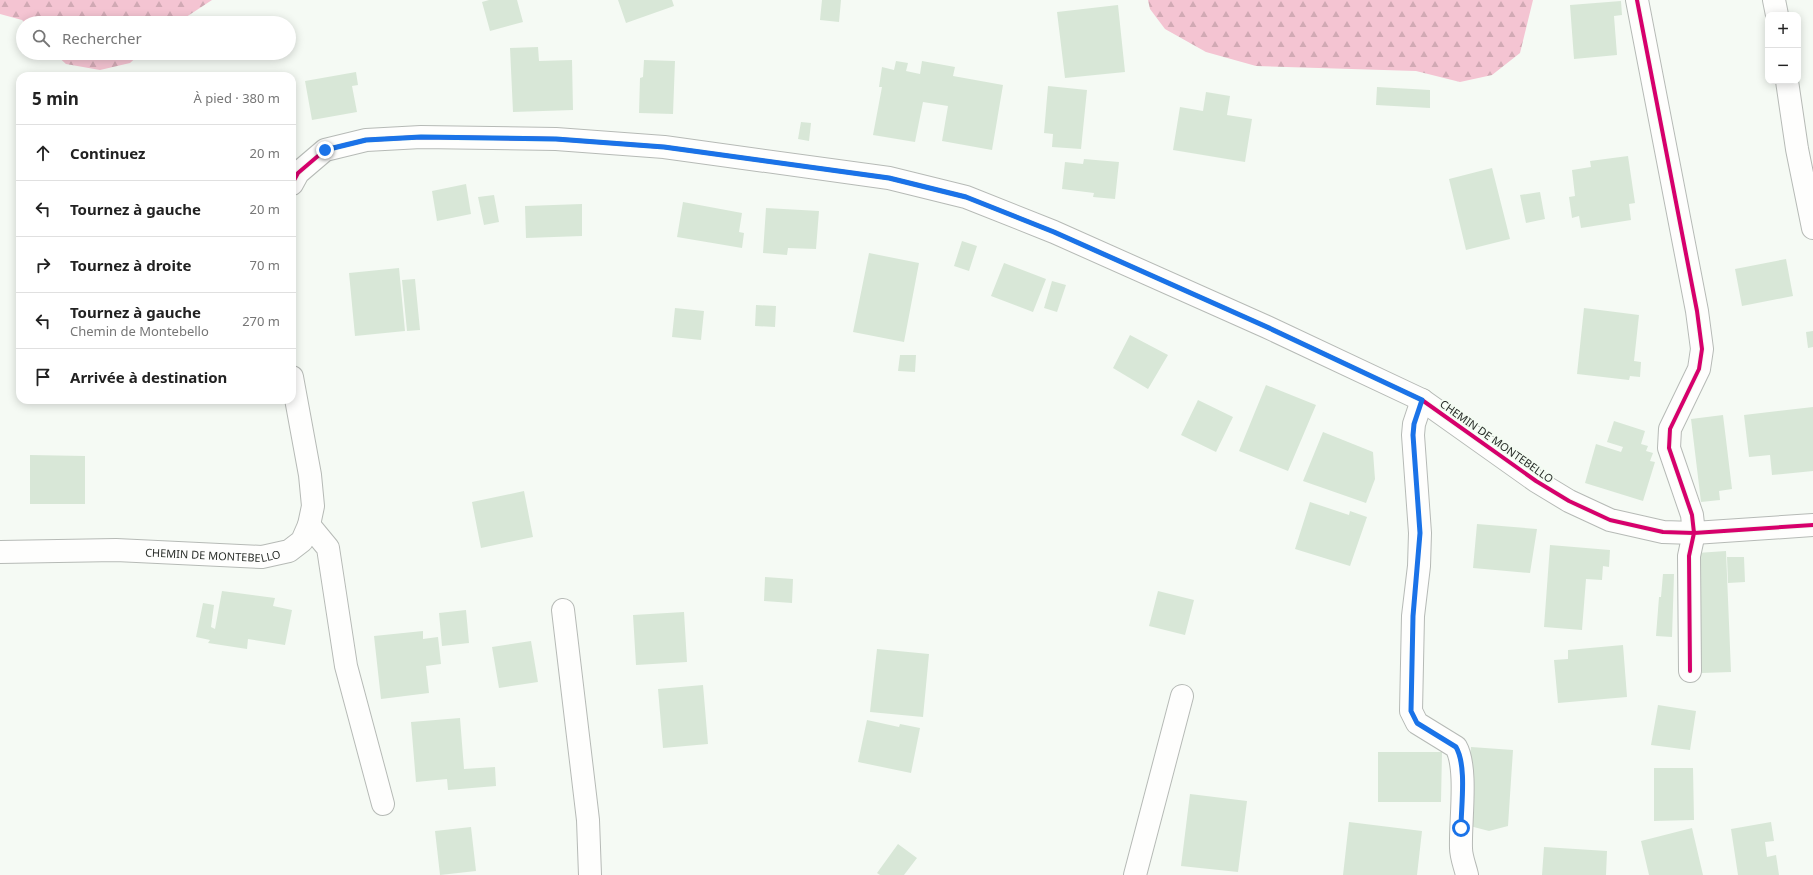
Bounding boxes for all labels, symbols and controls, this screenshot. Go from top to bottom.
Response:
map controls [1765,12,1801,84]
button: + [1765,12,1801,48]
search box [16,16,296,60]
icon: search [30,27,52,49]
text: Rechercher [62,28,142,48]
button: − [1765,48,1801,84]
text: 5 min [32,87,79,110]
text: À pied · 380 m [194,89,280,107]
route end [316,141,334,159]
icon: ahead [32,142,54,164]
text: Continuez [70,143,145,163]
text: 20 m [250,144,280,162]
icon: left [32,198,54,220]
text: Tournez à gauche [70,199,201,219]
text: 20 m [250,200,280,218]
icon: right [32,254,54,276]
text: Tournez à droite [70,255,191,275]
text: 70 m [250,256,280,274]
text: Tournez à gauche [70,302,201,322]
icon: left [32,310,54,332]
text: 270 m [242,312,280,330]
text: Chemin de Montebello [70,322,209,340]
icon: arrive [32,366,54,388]
text: Arrivée à destination [70,367,227,387]
street label: CHEMIN DE MONTEBELLO [1437,396,1557,486]
street label: CHEMIN DE MONTEBELLO [145,544,282,565]
route start [1452,819,1470,837]

